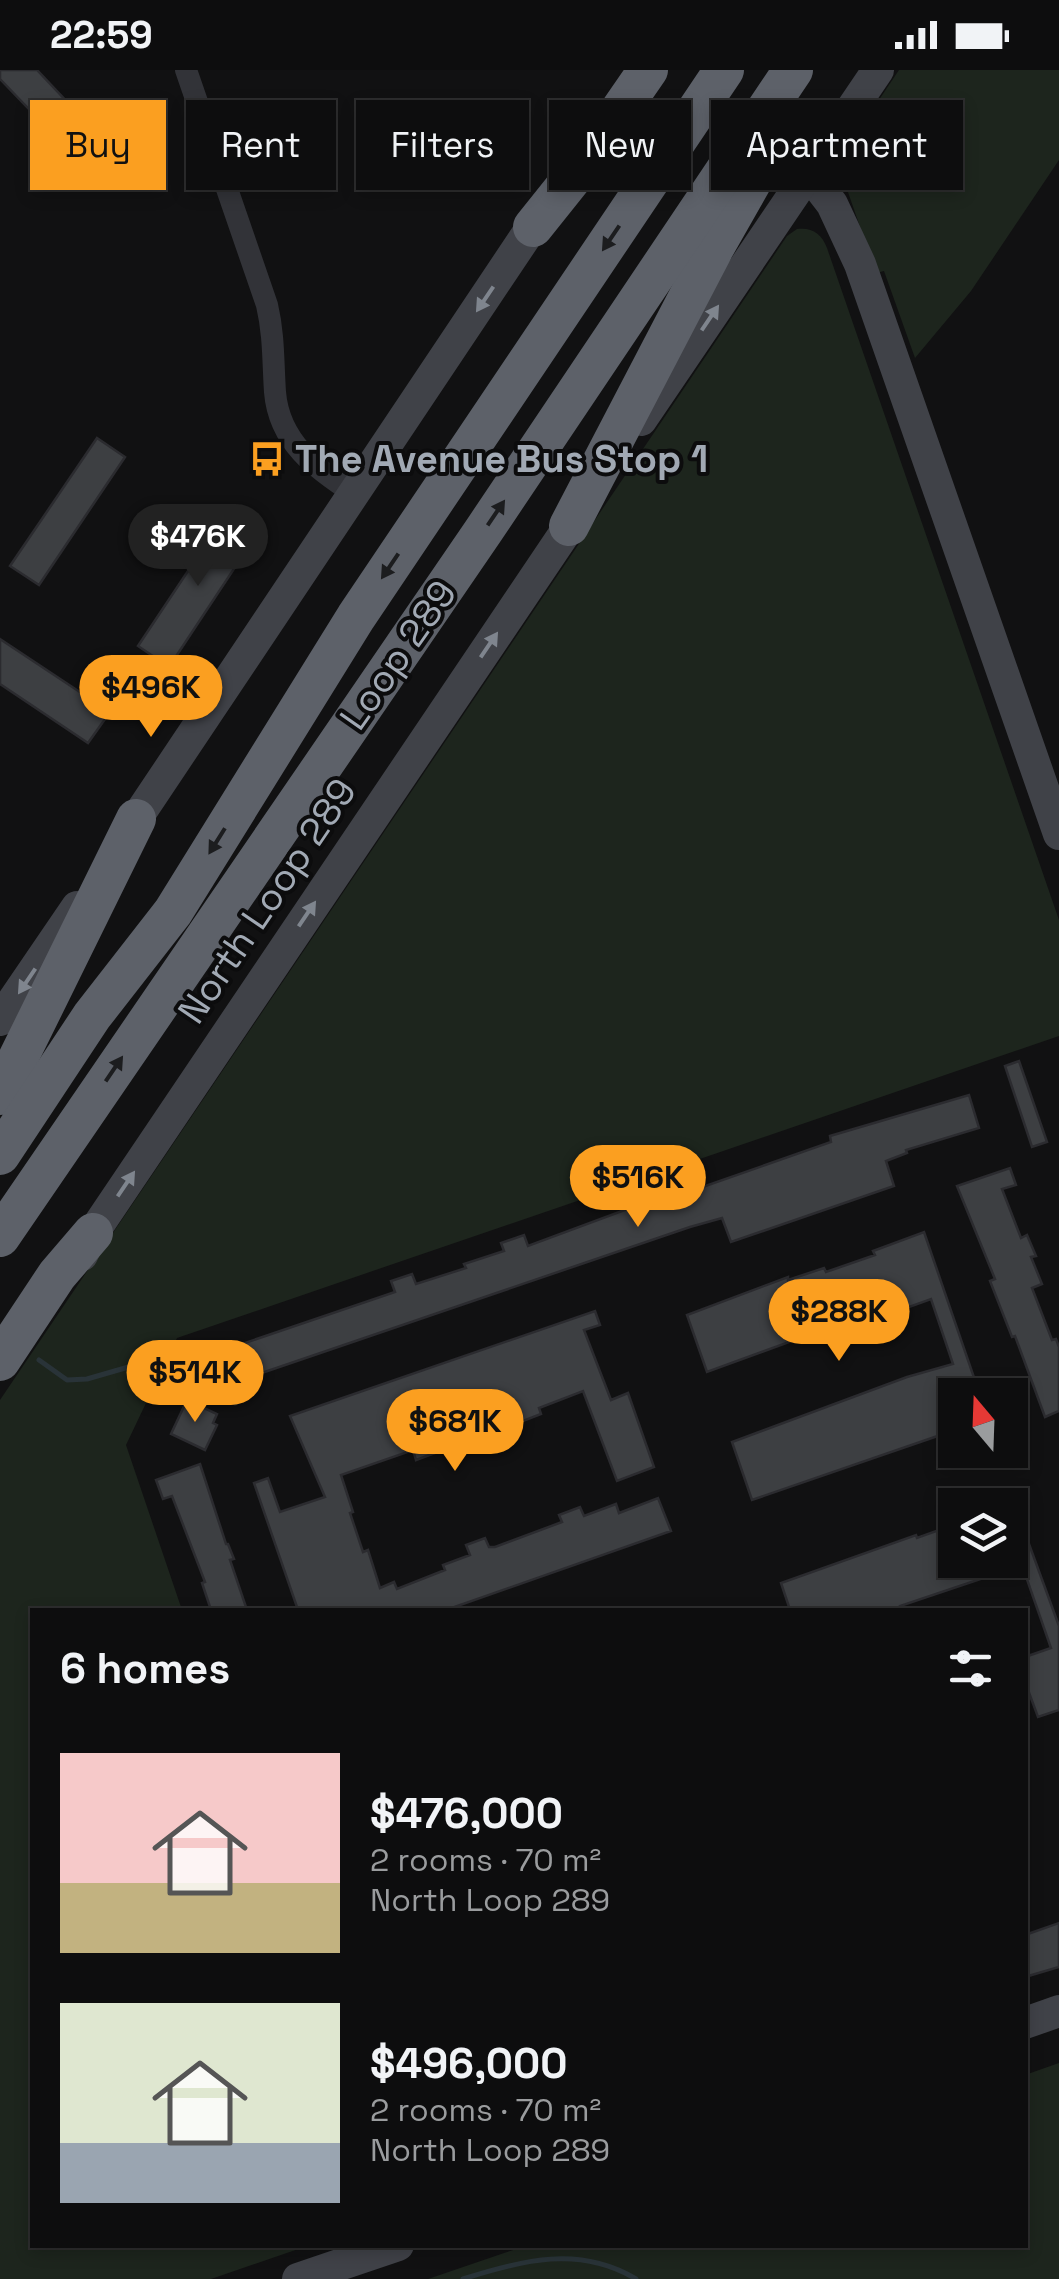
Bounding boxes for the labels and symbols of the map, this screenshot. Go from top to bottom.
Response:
one-way arrow [602,224,620,251]
one-way arrow [476,286,495,313]
one-way arrow [701,304,719,331]
place label: The Avenue Bus Stop 1 [295,435,708,483]
bus stop icon: The Avenue Bus Stop 1 [248,440,286,478]
one-way arrow [486,499,504,526]
pin: $476K [128,504,268,589]
one-way arrow [381,552,400,579]
street label: Loop 289 [329,571,467,739]
one-way arrow [479,631,498,658]
pin: $496K [81,655,221,740]
street label: North Loop 289 [167,769,367,1033]
one-way arrow [209,827,227,855]
one-way arrow [297,901,316,928]
one-way arrow [18,967,36,994]
one-way arrow [104,1056,123,1083]
pin: $516K [568,1145,708,1230]
one-way arrow [116,1170,134,1198]
pin: $288K [769,1279,909,1364]
pin: $514K [125,1340,265,1425]
north arrow [938,1378,1028,1468]
pin: $681K [385,1389,525,1474]

